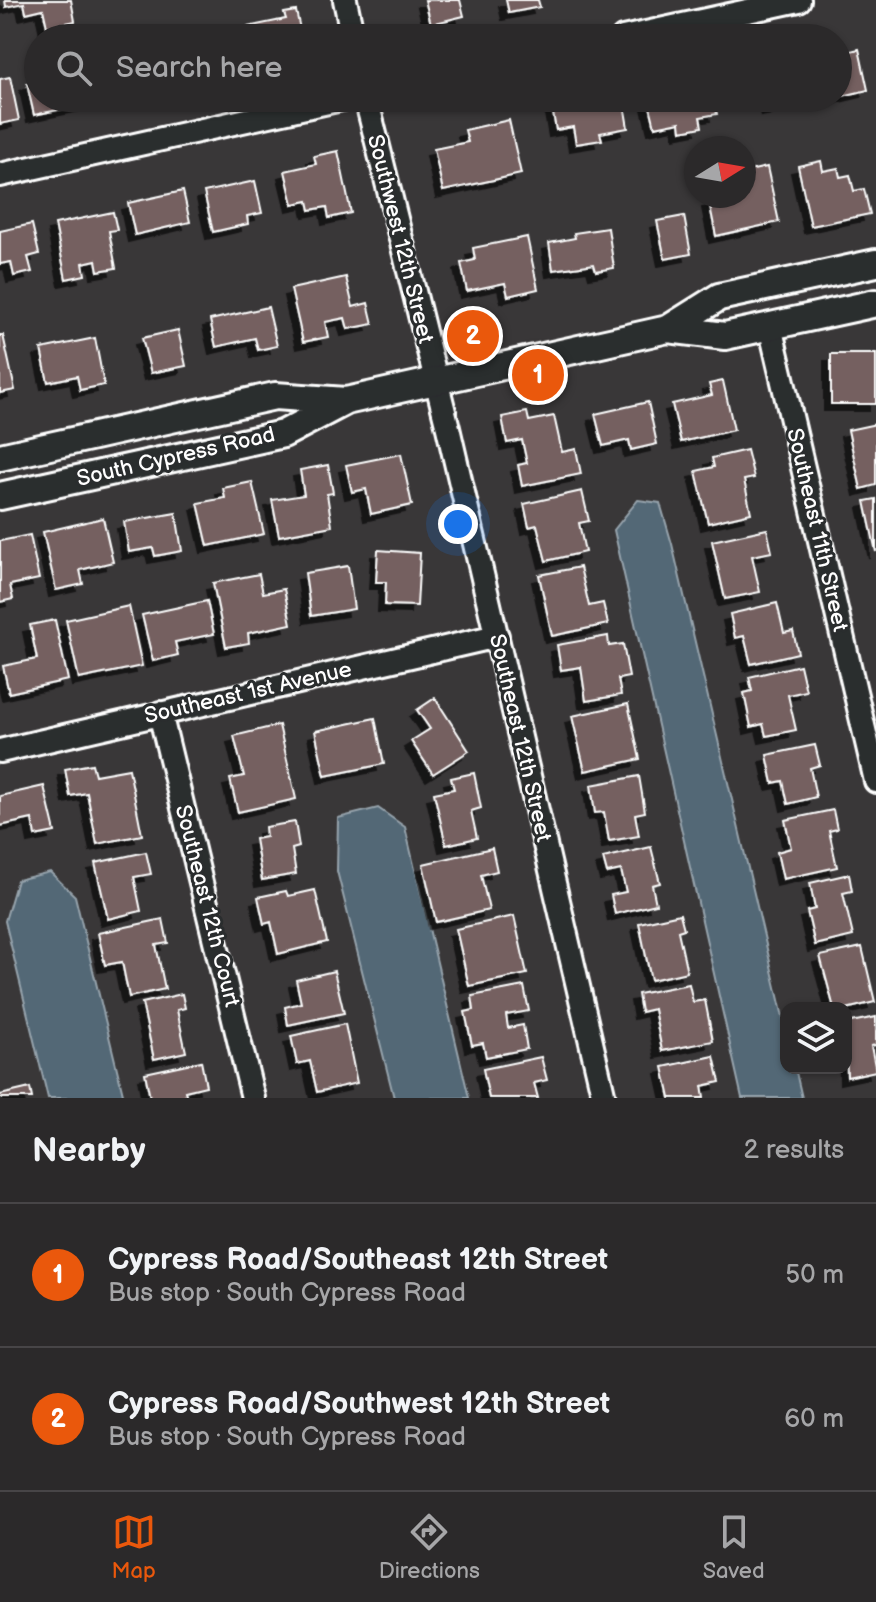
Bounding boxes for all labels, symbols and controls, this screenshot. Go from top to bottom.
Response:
search box [24,24,852,112]
icon: search [52,46,96,90]
text: Search here [116,50,282,86]
street label: Southwest 12th Street [361,132,439,346]
north arrow [684,136,756,208]
pin: 2 [447,306,499,366]
pin: 1 [512,345,564,405]
street label: South Cypress Road [74,421,278,493]
street label: Southeast 11th Street [780,426,854,634]
your location [438,504,478,544]
street label: Southeast 12th Street [483,632,557,845]
street label: Southeast 1st Avenue [142,656,354,730]
street label: Southeast 12th Court [169,802,245,1010]
map controls [780,1002,852,1074]
button: layers [780,1002,852,1074]
text: Nearby [32,1130,146,1171]
text: 2 results [744,1135,844,1166]
text: Cypress Road/Southeast 12th Street [108,1242,608,1278]
text: 1 [53,1260,63,1291]
text: 50 m [785,1260,844,1291]
text: Bus stop · South Cypress Road [108,1278,466,1309]
text: Cypress Road/Southwest 12th Street [108,1386,610,1422]
text: 2 [50,1404,66,1435]
text: 60 m [784,1404,844,1435]
text: Bus stop · South Cypress Road [108,1422,466,1453]
tab: Map [111,1510,156,1585]
tab: Directions [379,1510,480,1585]
tab: Saved [703,1510,765,1585]

